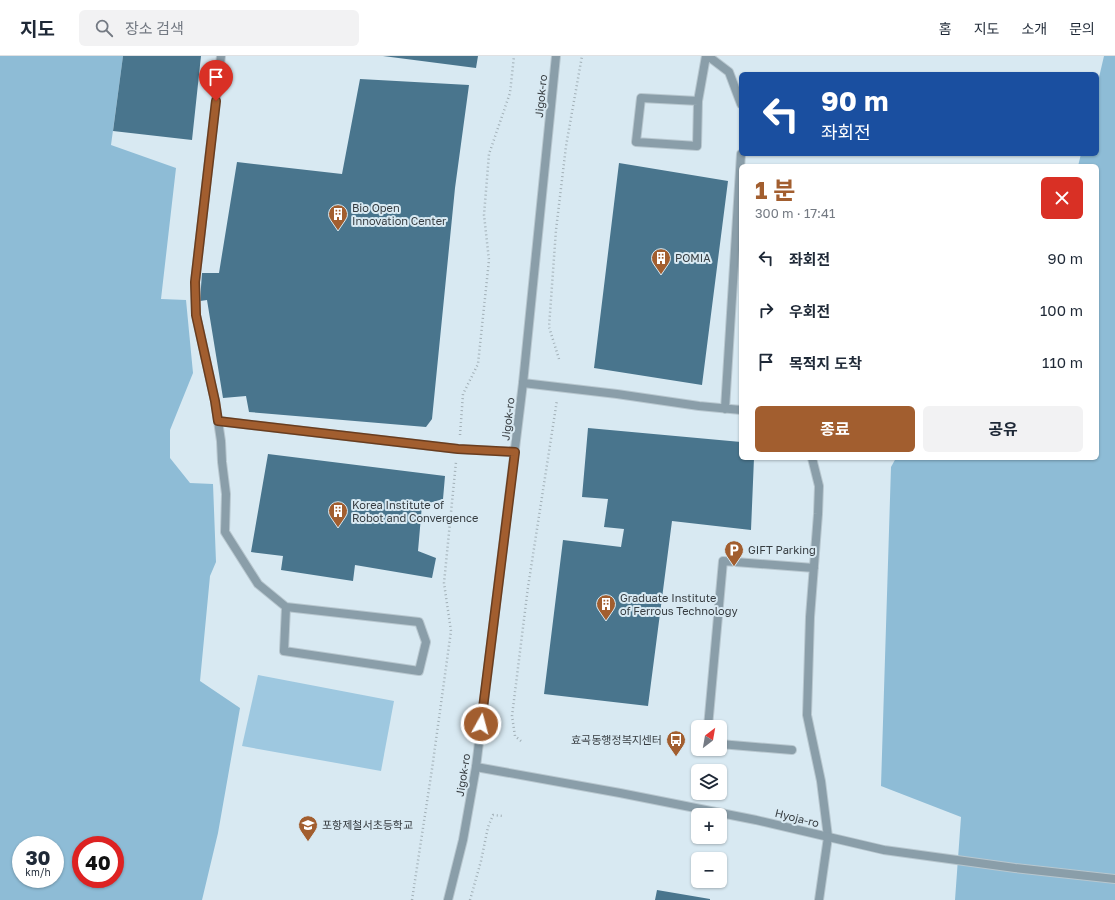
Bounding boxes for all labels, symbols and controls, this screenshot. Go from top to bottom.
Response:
search box [79,10,359,46]
text: 지도 [20,17,55,40]
icon: search [93,17,115,39]
text: 장소 검색 [125,19,184,37]
text: 홈 [939,20,952,37]
text: 지도 [974,20,999,37]
text: 소개 [1021,20,1047,37]
text: 문의 [1069,20,1095,37]
pin [199,60,233,101]
icon: arrive [205,66,227,88]
street label: Jigok-ro [532,73,549,118]
text: 90 m [821,84,888,117]
icon: left [755,88,807,140]
text: 좌회전 [821,121,871,143]
text: 1 분 [755,175,795,204]
button: close [1041,177,1083,219]
place label: Bio Open Innovation Center [352,201,447,227]
building icon: Bio Open Innovation Center [327,203,349,231]
text: 300 m · 17:41 [755,205,835,221]
building icon: POMIA [650,247,672,275]
icon: left [755,247,777,269]
text: 90 m [1048,249,1083,267]
text: 좌회전 [789,250,830,268]
place label: POMIA [675,251,711,264]
icon: right [755,299,777,321]
text: 100 m [1040,301,1083,319]
text: 우회전 [789,302,830,320]
icon: arrive [755,351,777,373]
text: 110 m [1042,353,1083,371]
text: 목적지 도착 [789,354,862,372]
street label: Jigok-ro [498,396,517,441]
button: 종료 [755,406,915,452]
button: 공유 [923,406,1083,452]
place label: Korea Institute of Robot and Convergence [352,498,478,524]
building icon: Korea Institute of Robot and Convergence [327,500,349,528]
parking icon: GIFT Parking [723,539,745,567]
place label: GIFT Parking [748,543,816,556]
place label: Graduate Institute of Ferrous Technology [620,591,738,617]
building icon: Graduate Institute of Ferrous Technology [595,593,617,621]
position arrow [460,703,502,745]
north arrow [691,720,727,756]
map controls [691,720,727,888]
bus stop icon: 효곡동행정복지센터 [665,729,687,757]
place label: 효곡동행정복지센터 [571,733,662,746]
street label: Jigok-ro [453,752,472,797]
button: layers [691,764,727,800]
street label: Hyoja-ro [774,806,821,829]
button: + [691,808,727,844]
school or university icon: 포항제철서초등학교 [297,814,319,842]
place label: 포항제철서초등학교 [322,818,413,831]
speed limit sign: 40 [72,836,124,888]
text: 30 [25,845,51,869]
button: − [691,852,727,888]
text: km/h [25,866,51,878]

